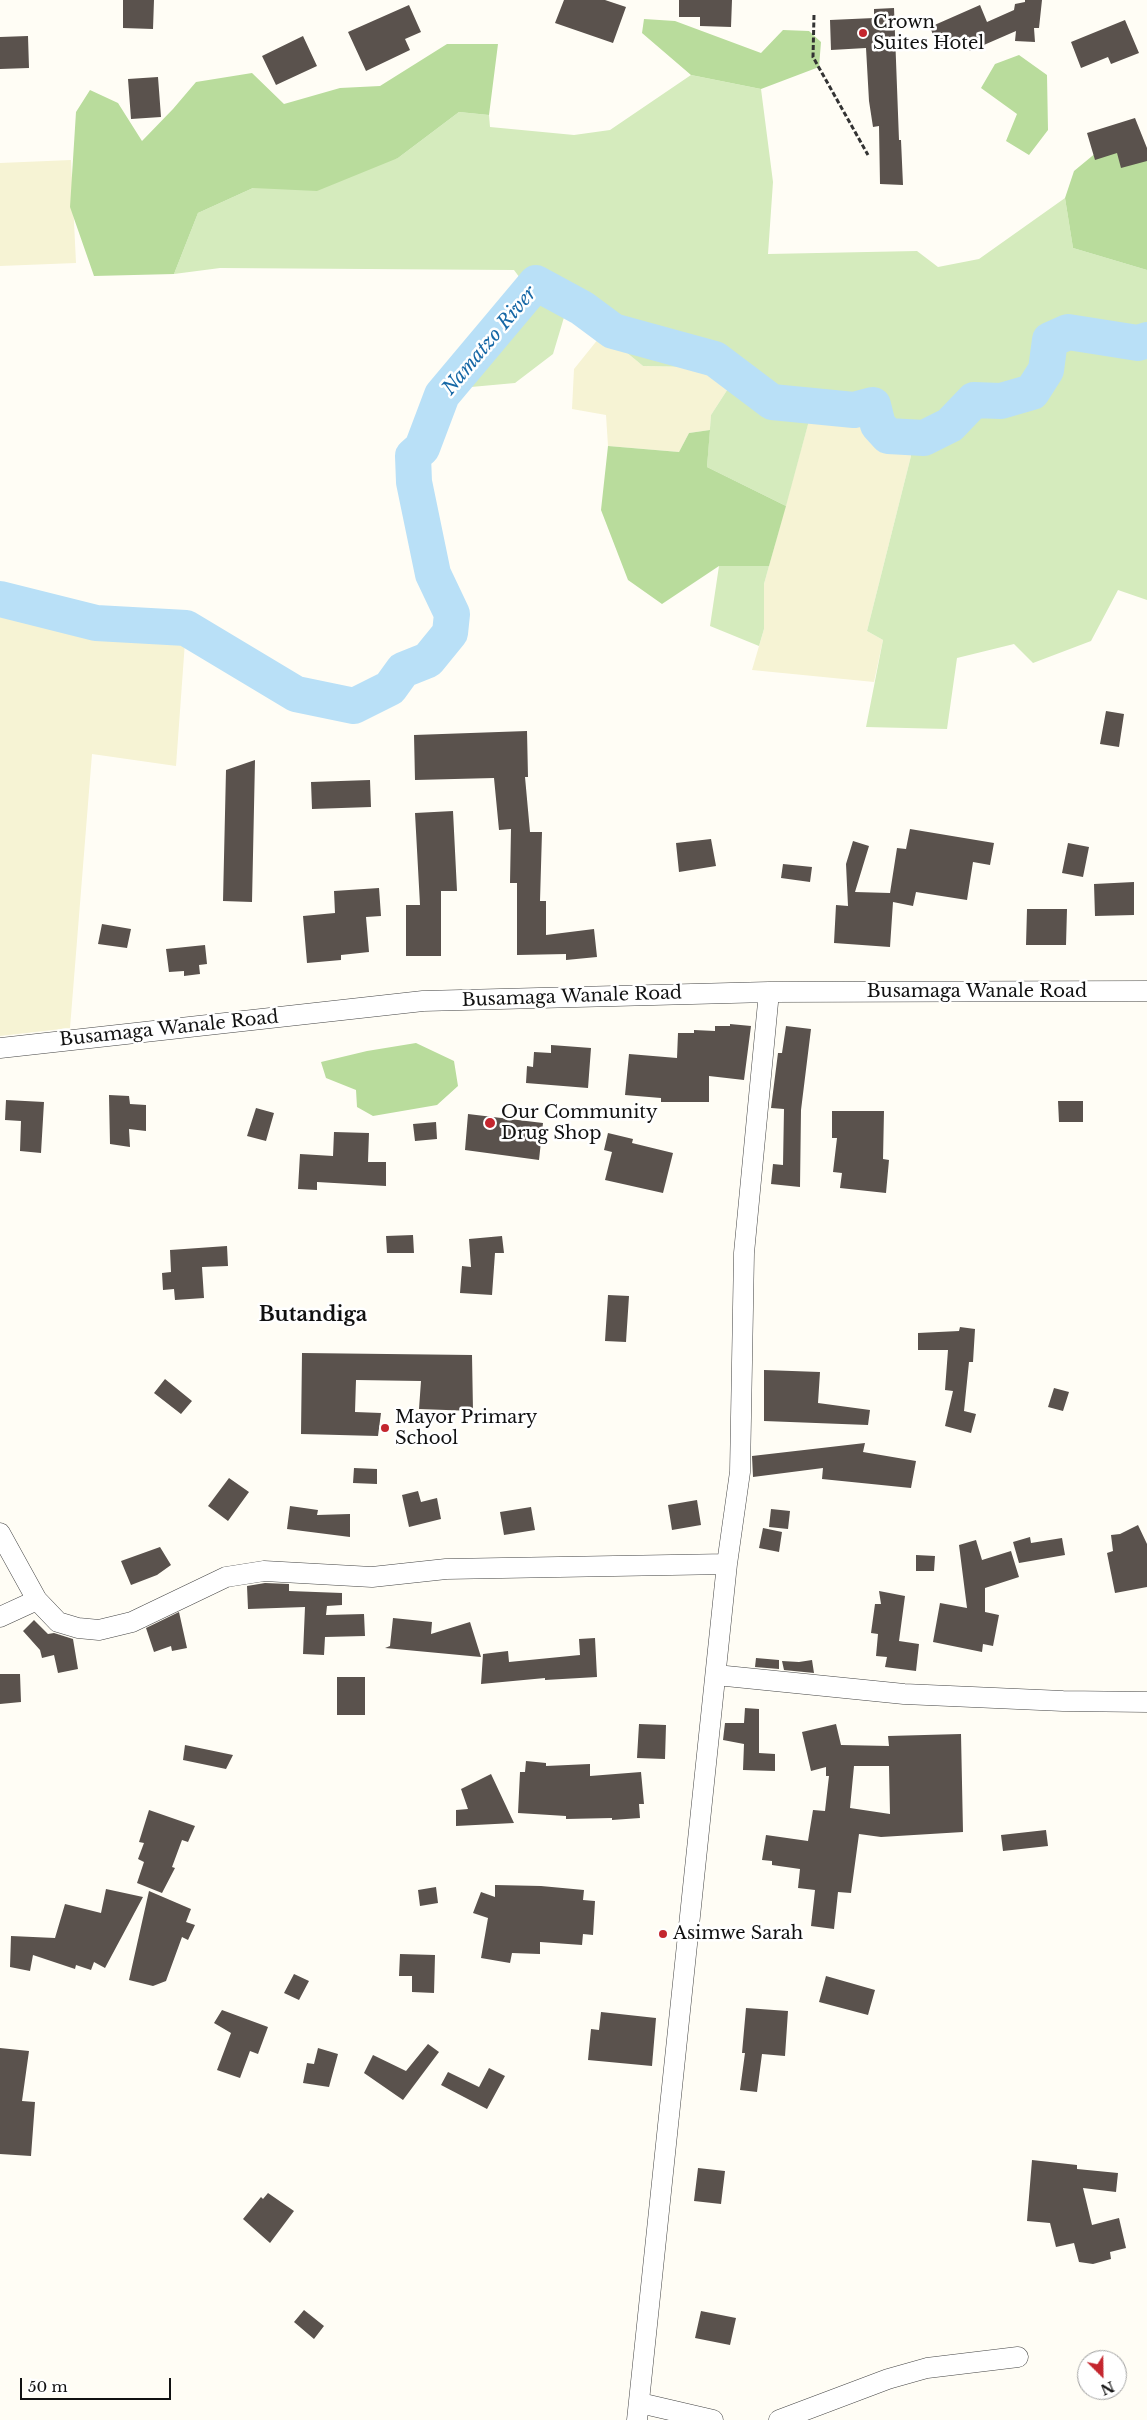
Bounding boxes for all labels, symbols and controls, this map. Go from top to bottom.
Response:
place label: Crown Suites Hotel [873,12,984,54]
marker: Crown Suites Hotel [857,27,869,39]
water label: Namatzo River [438,282,542,400]
street label: Busamaga Wanale Road [867,981,1087,1003]
street label: Busamaga Wanale Road [462,982,682,1012]
street label: Busamaga Wanale Road [58,1007,280,1051]
place label: Our Community Drug Shop [501,1102,658,1144]
marker: Our Community Drug Shop [483,1116,497,1130]
district label: Butandiga [259,1303,367,1327]
place label: Mayor Primary School [395,1407,537,1450]
marker: Mayor Primary School [379,1422,391,1434]
place label: Asimwe Sarah [673,1923,803,1945]
marker: Asimwe Sarah [657,1928,669,1940]
north arrow [1077,2350,1127,2400]
scale bar [22,2368,174,2400]
text: 50 m [28,2377,68,2396]
text: N [1098,2377,1117,2399]

